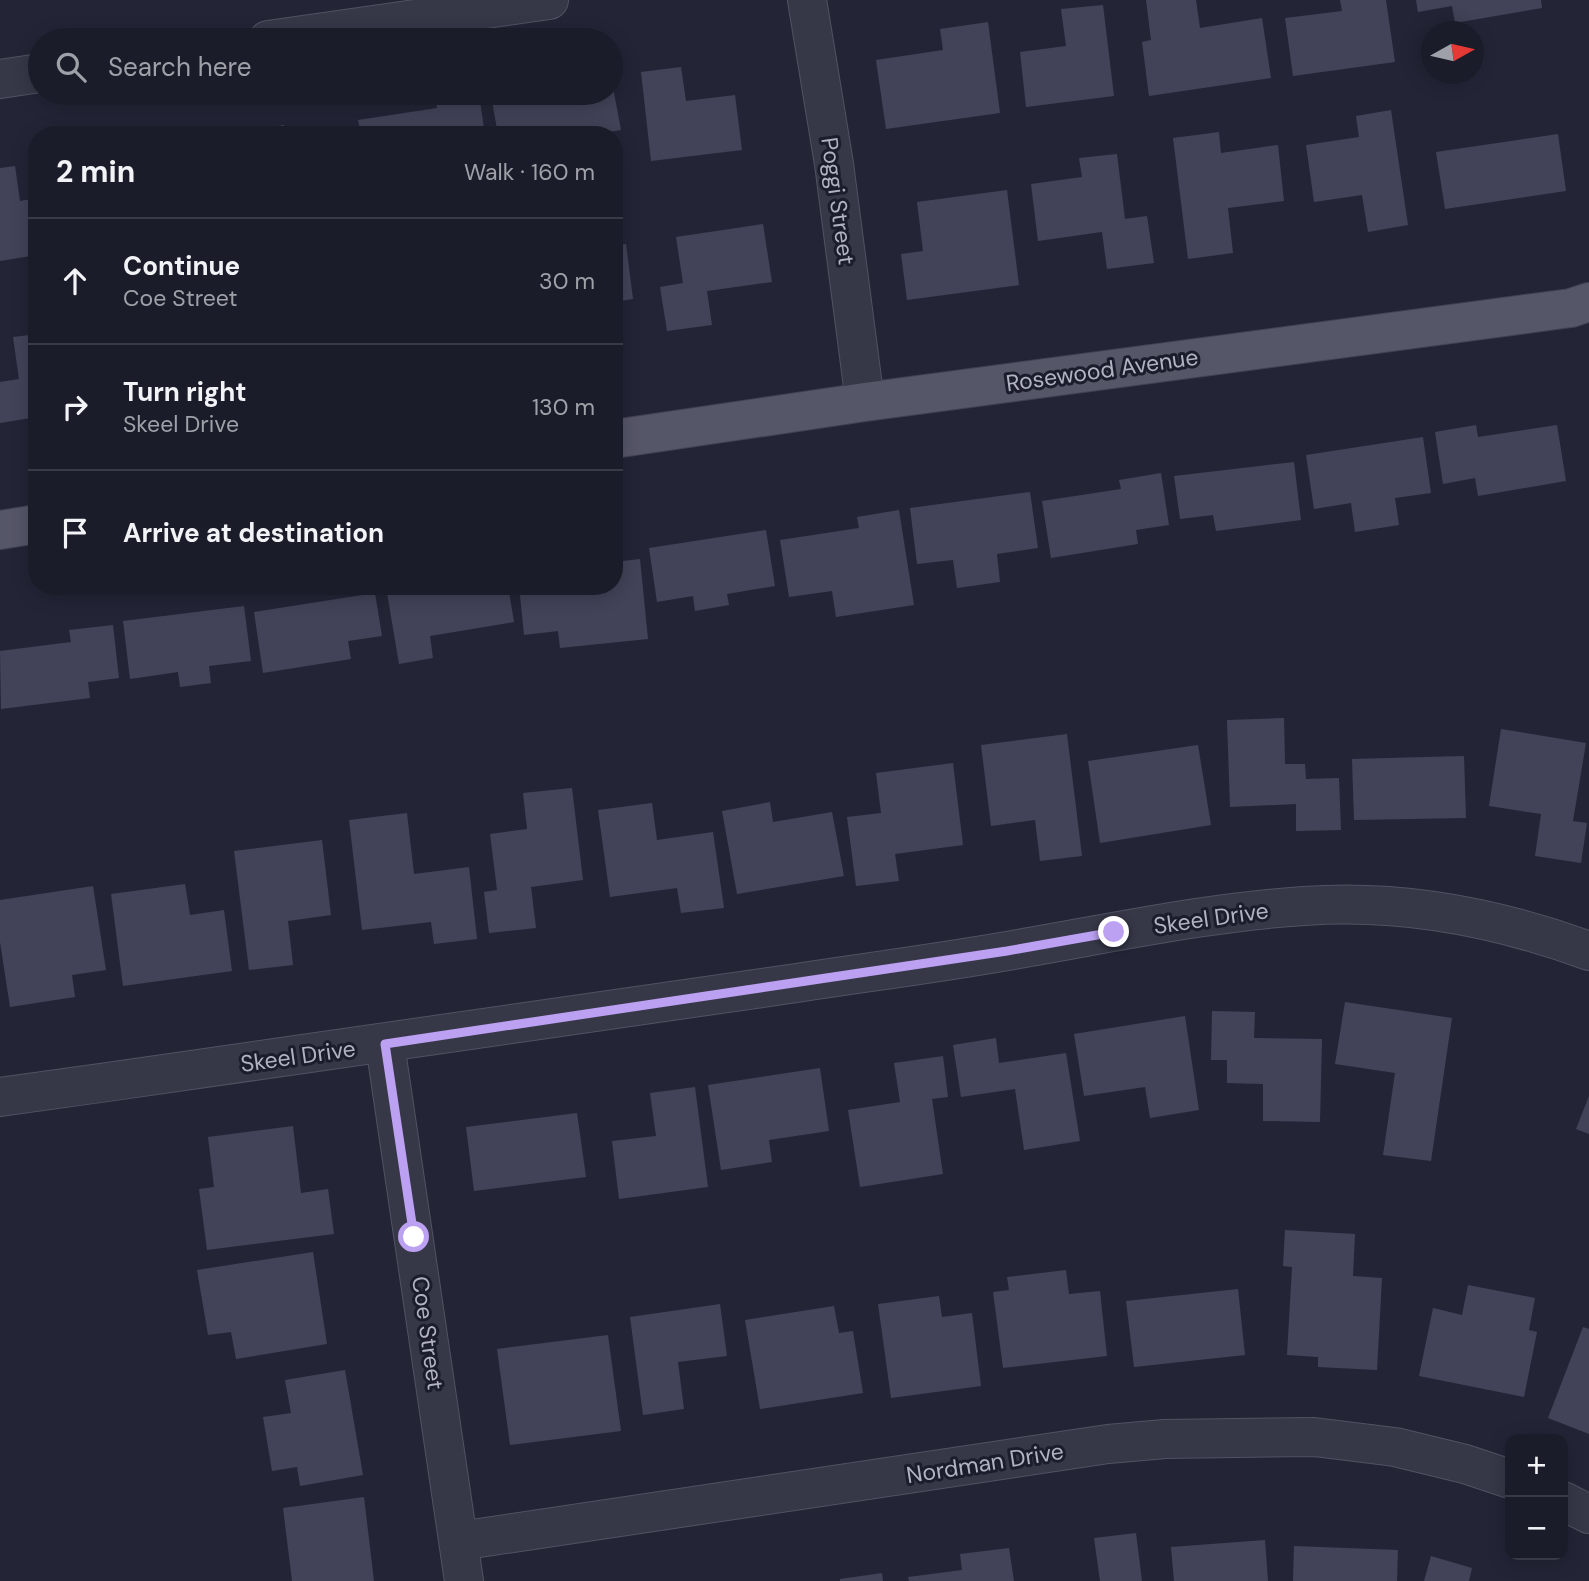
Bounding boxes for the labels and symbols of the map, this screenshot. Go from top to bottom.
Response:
north arrow [1421,21,1484,84]
street label: Poggi Street [814,135,862,267]
street label: Rosewood Avenue [1004,342,1200,398]
street label: Skeel Drive [1152,895,1270,941]
route end [1098,916,1129,947]
street label: Skeel Drive [239,1033,357,1079]
route start [398,1221,429,1252]
street label: Coe Street [405,1274,451,1392]
street label: Nordman Drive [904,1436,1066,1490]

